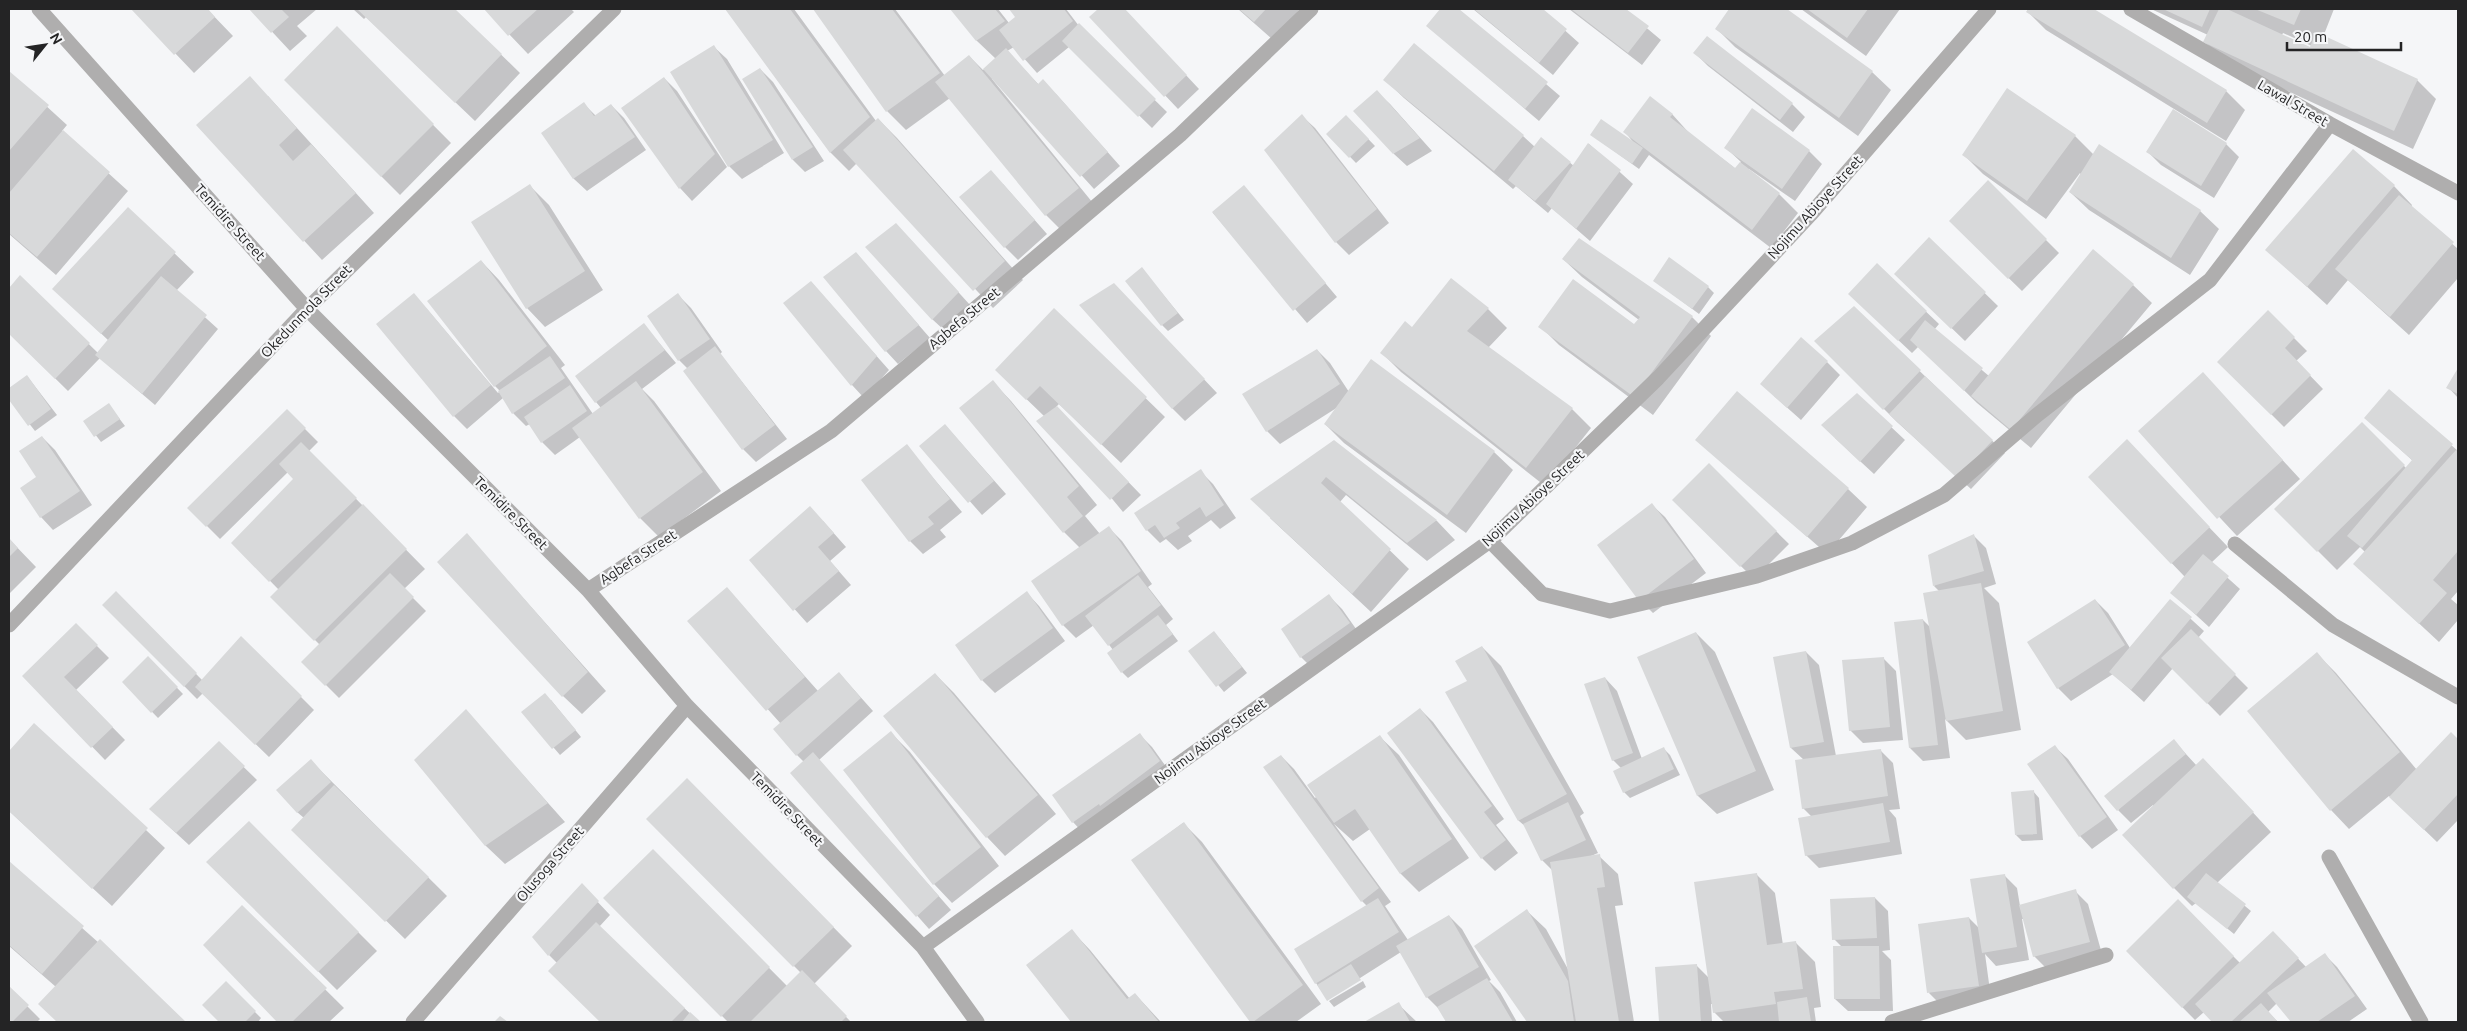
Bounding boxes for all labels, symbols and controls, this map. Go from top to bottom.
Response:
north arrow [20,20,70,70]
scale bar [2287,20,2401,52]
text: 20 m [2294,28,2327,45]
text: N [47,30,66,47]
street label: Lawal Street [2255,76,2331,130]
street label: Nojimu Abioye Street [1764,152,1866,262]
street label: Temidire Street [192,181,269,264]
street label: Okedunmola Street [258,261,355,361]
street label: Agbefa Street [925,283,1003,352]
street label: Nojimu Abioye Street [1479,446,1588,550]
street label: Temidire Street [471,473,551,553]
street label: Agbefa Street [597,526,680,588]
street label: Nojimu Abioye Street [1151,695,1269,787]
street label: Temidire Street [747,768,827,850]
street label: Olusoga Street [513,823,587,905]

